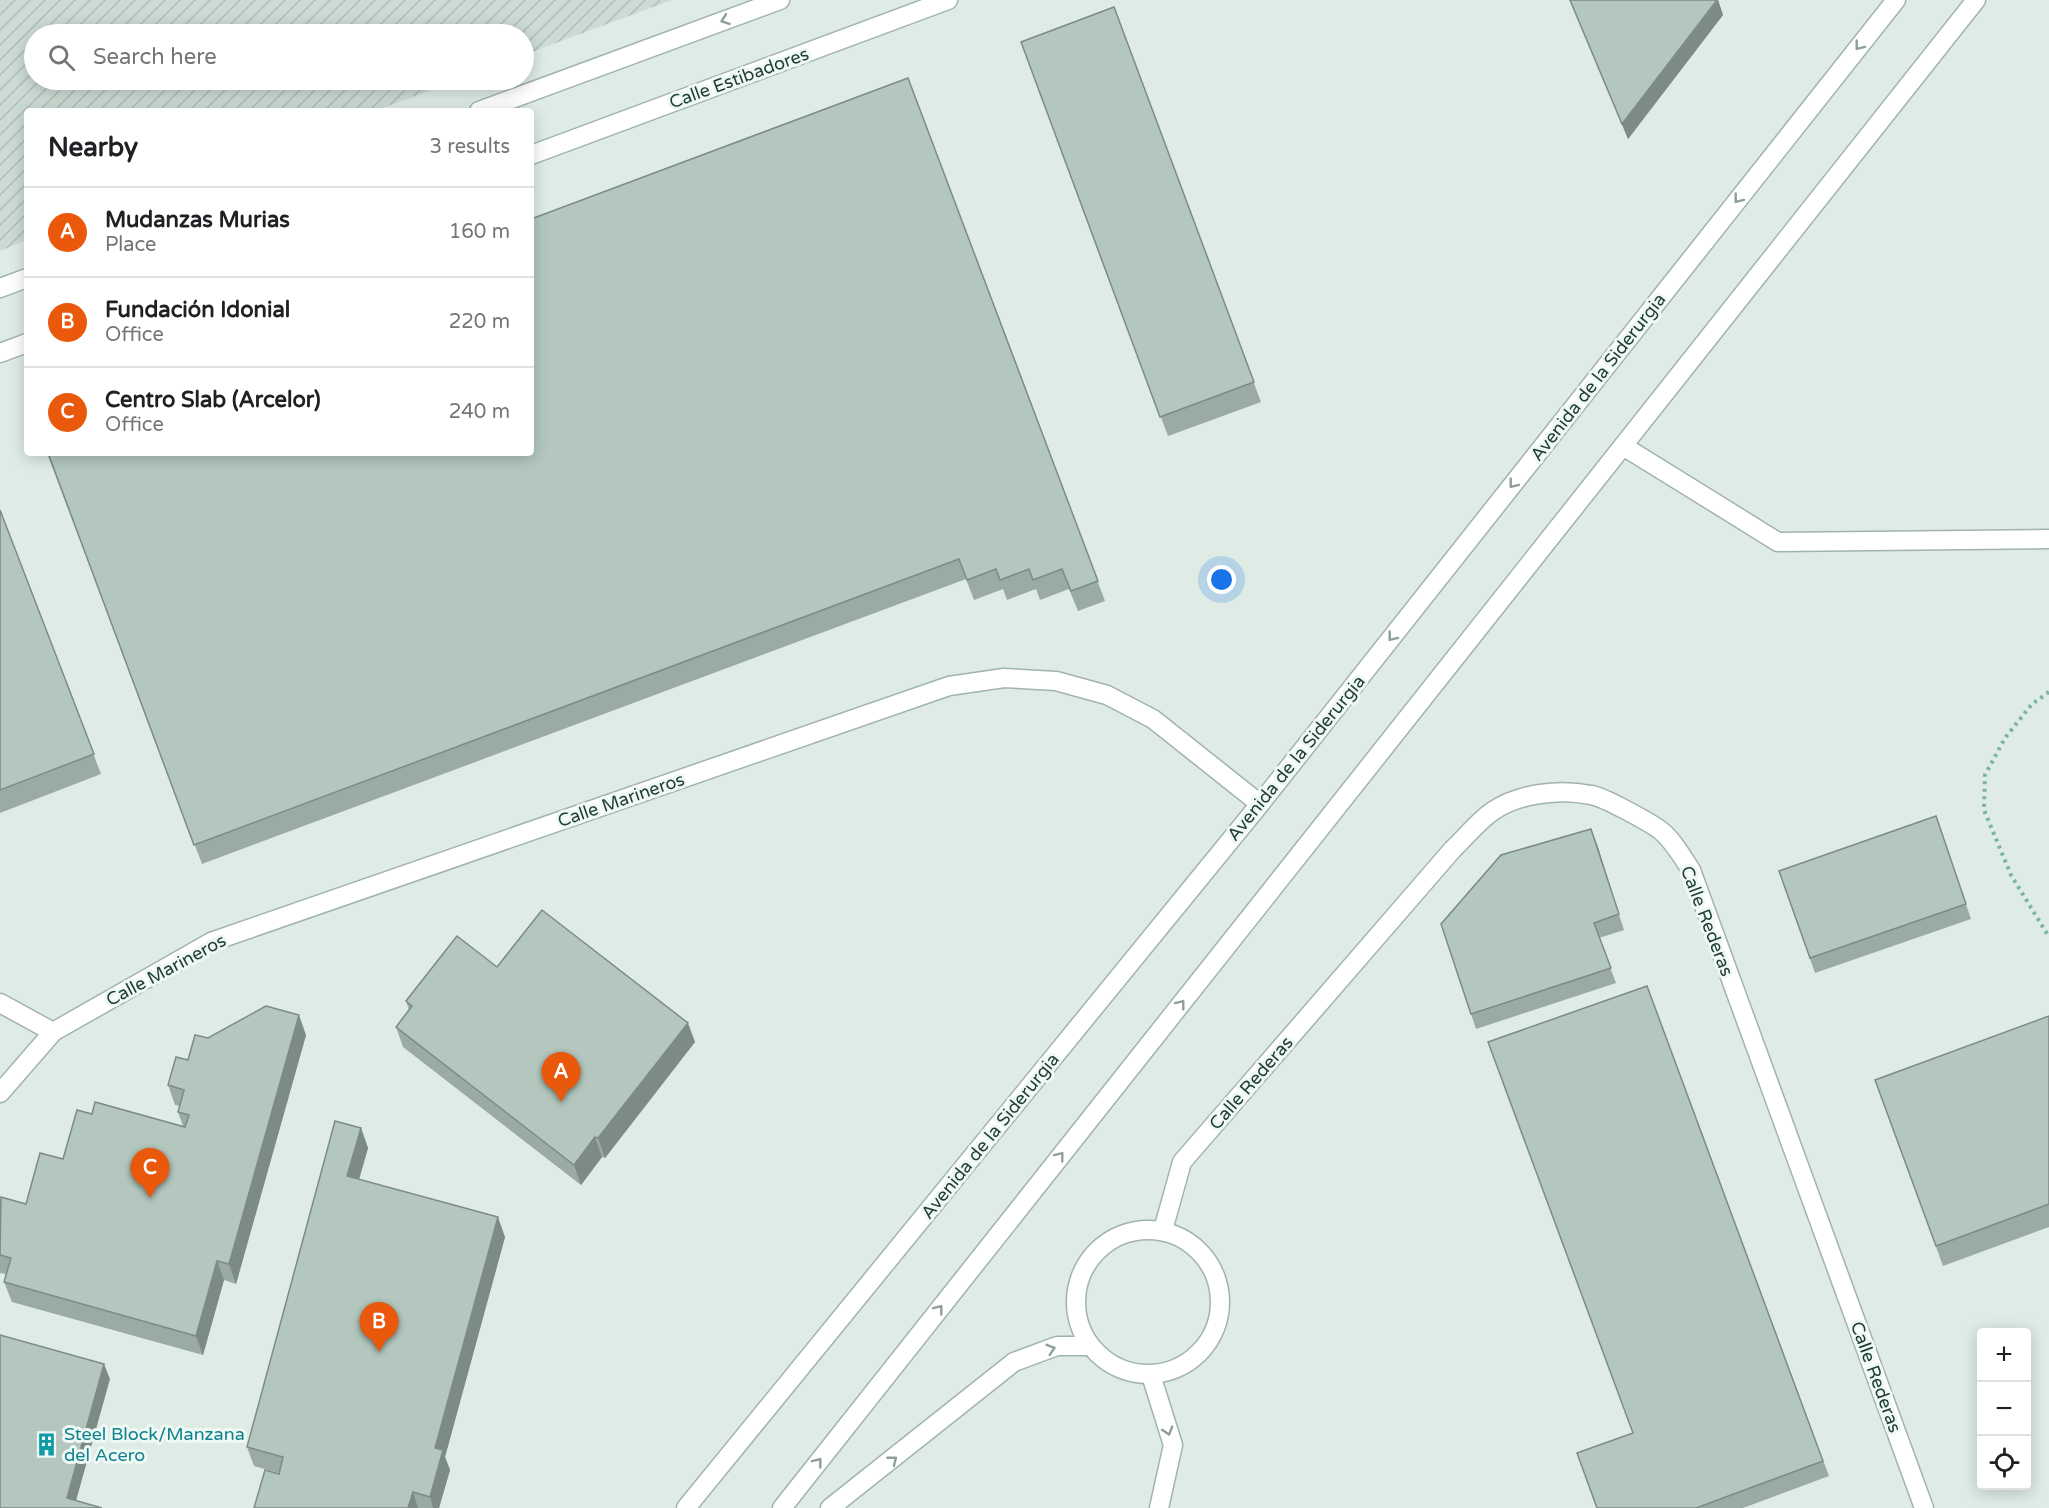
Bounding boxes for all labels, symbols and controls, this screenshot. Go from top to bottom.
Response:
one-way arrow [720,13,731,26]
search box [24,24,534,90]
one-way arrow [1856,39,1867,50]
icon: search [45,41,78,74]
street label: Calle Estibadores [666,43,812,113]
text: Search here [93,44,217,70]
text: Nearby [48,132,138,163]
text: 3 results [430,135,510,159]
one-way arrow [1735,192,1746,203]
text: Mudanzas Murias [105,207,290,233]
text: A [60,220,75,244]
text: 160 m [449,220,510,244]
text: Place [105,233,156,257]
street label: Avenida de la Siderurgia [1526,289,1670,465]
text: Fundación Idonial [105,297,290,323]
text: B [61,310,74,334]
text: 220 m [449,310,510,334]
text: Office [105,323,164,347]
text: Centro Slab (Arcelor) [105,387,321,413]
text: C [61,400,74,424]
text: 240 m [449,400,510,424]
text: Office [105,413,164,437]
one-way arrow [1510,477,1521,488]
your location [1207,565,1236,594]
one-way arrow [1389,630,1400,641]
street label: Avenida de la Siderurgia [1222,671,1370,845]
street label: Calle Marineros [555,768,687,832]
street label: Calle Rederas [1676,863,1738,979]
street label: Calle Marineros [102,929,230,1011]
one-way arrow [1174,999,1185,1010]
street label: Calle Rederas [1204,1032,1298,1134]
street label: Avenida de la Siderurgia [916,1049,1064,1223]
pin: A [542,1052,580,1102]
pin: C [130,1148,170,1198]
one-way arrow [1053,1152,1064,1163]
pin: B [360,1302,398,1352]
one-way arrow [932,1305,943,1316]
street label: Calle Rederas [1846,1318,1906,1436]
map controls [1977,1328,2031,1490]
button: + [1977,1328,2031,1382]
one-way arrow [1045,1344,1056,1356]
button: − [1977,1382,2031,1436]
place label: Steel Block/Manzana del Acero [64,1423,245,1466]
one-way arrow [1161,1425,1173,1436]
building icon: Steel Block/Manzana del Acero [33,1431,59,1457]
button: locate [1977,1436,2031,1490]
one-way arrow [886,1456,897,1467]
one-way arrow [811,1458,822,1469]

